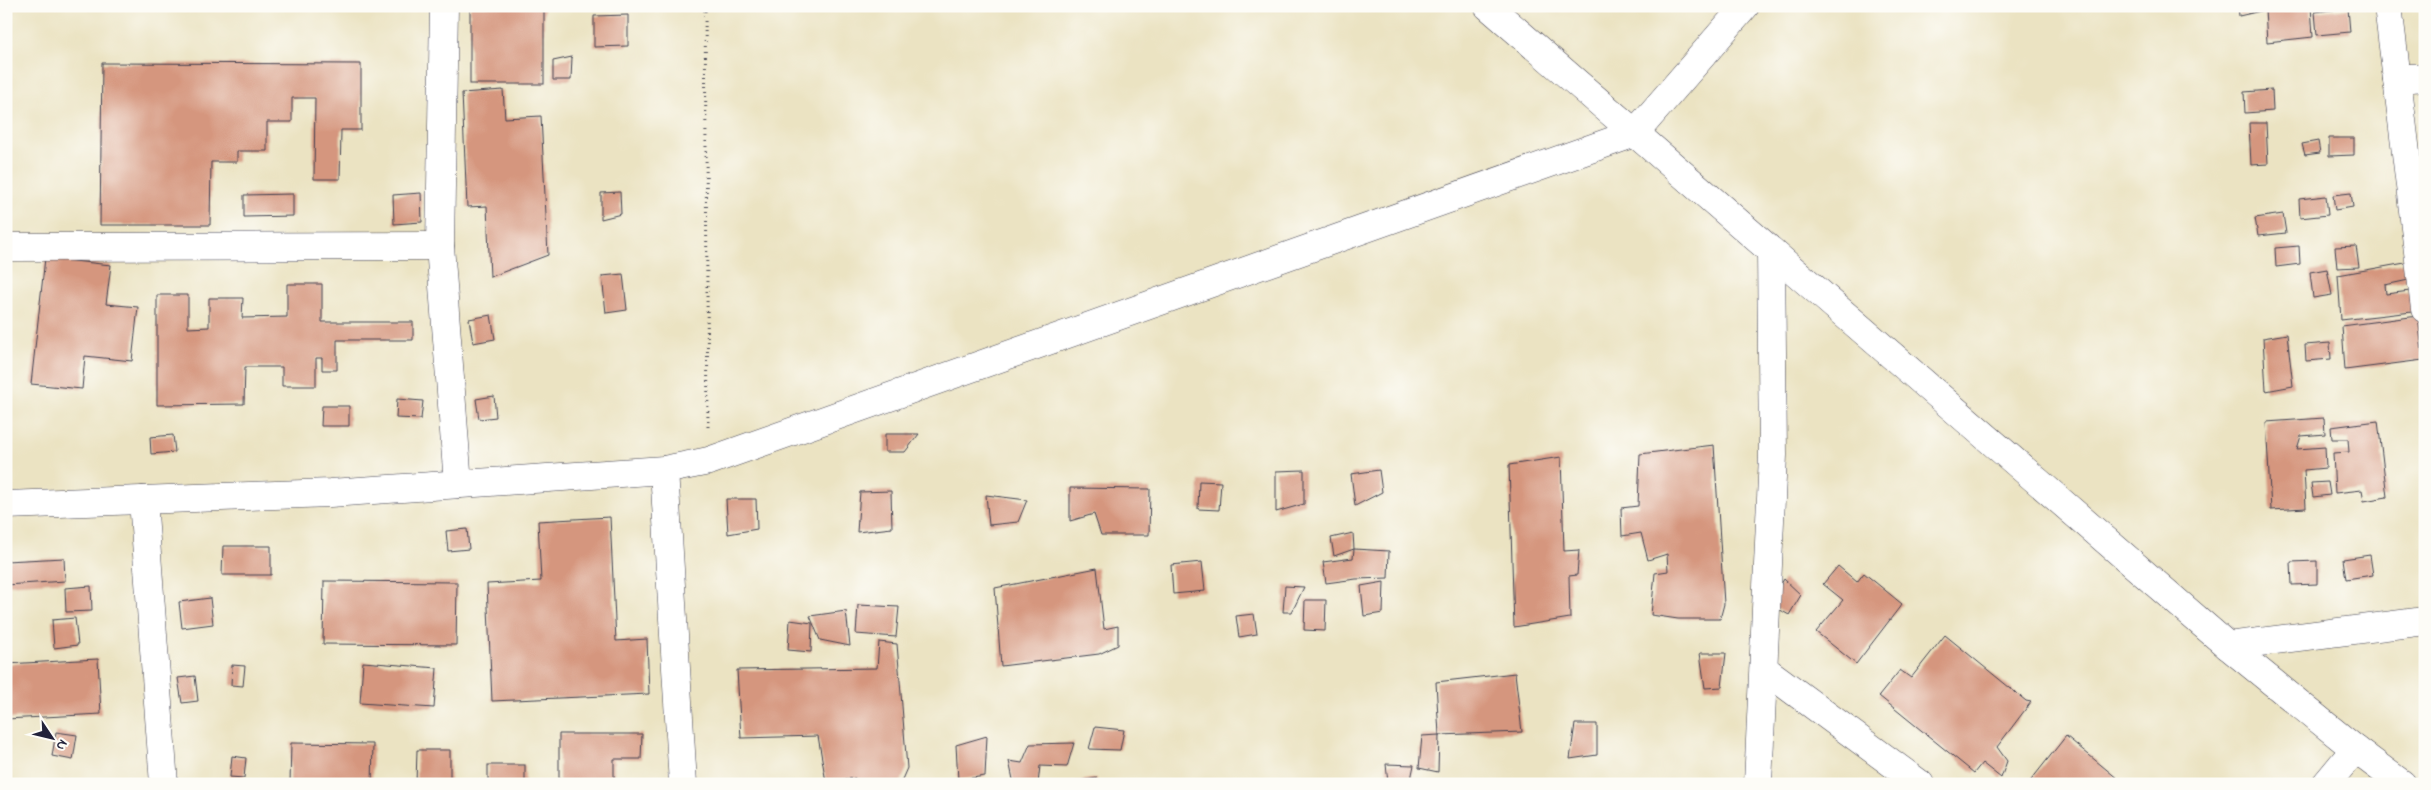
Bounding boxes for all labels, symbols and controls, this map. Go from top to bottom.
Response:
north arrow [28,712,78,762]
text: N [50,735,73,754]

